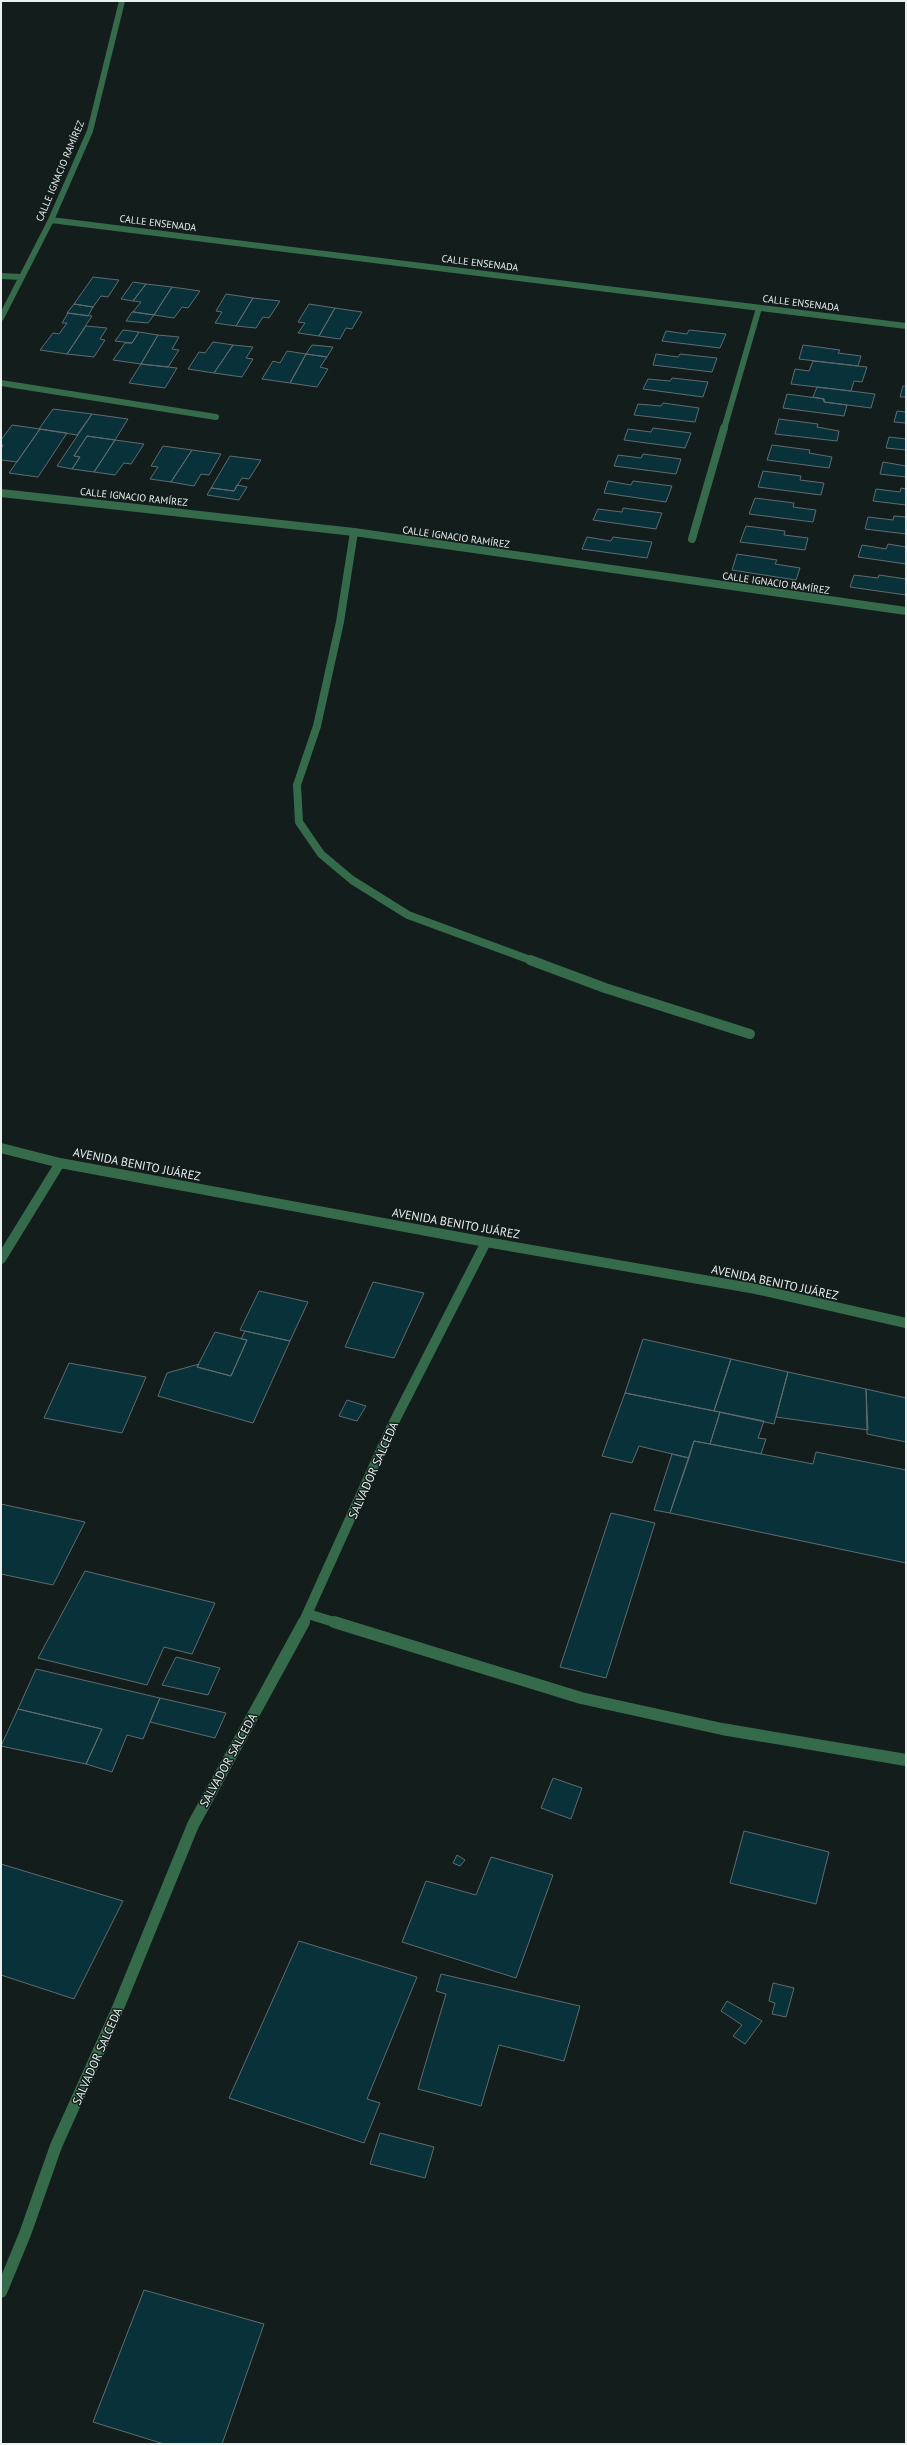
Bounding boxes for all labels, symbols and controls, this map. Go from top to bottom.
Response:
street label: CALLE IGNACIO RAMÍREZ [33,118,87,223]
street label: CALLE ENSENADA [119,212,197,234]
street label: CALLE ENSENADA [441,252,519,274]
street label: CALLE ENSENADA [762,292,840,314]
street label: CALLE IGNACIO RAMÍREZ [79,485,189,509]
street label: CALLE IGNACIO RAMÍREZ [401,523,511,551]
street label: CALLE IGNACIO RAMÍREZ [721,569,831,597]
street label: AVENIDA BENITO JUÁREZ [72,1144,202,1184]
street label: AVENIDA BENITO JUÁREZ [391,1204,522,1242]
street label: AVENIDA BENITO JUÁREZ [710,1261,840,1303]
street label: SALVADOR SALCEDA [345,1419,401,1521]
street label: SALVADOR SALCEDA [196,1711,260,1809]
street label: SALVADOR SALCEDA [69,2005,125,2107]

